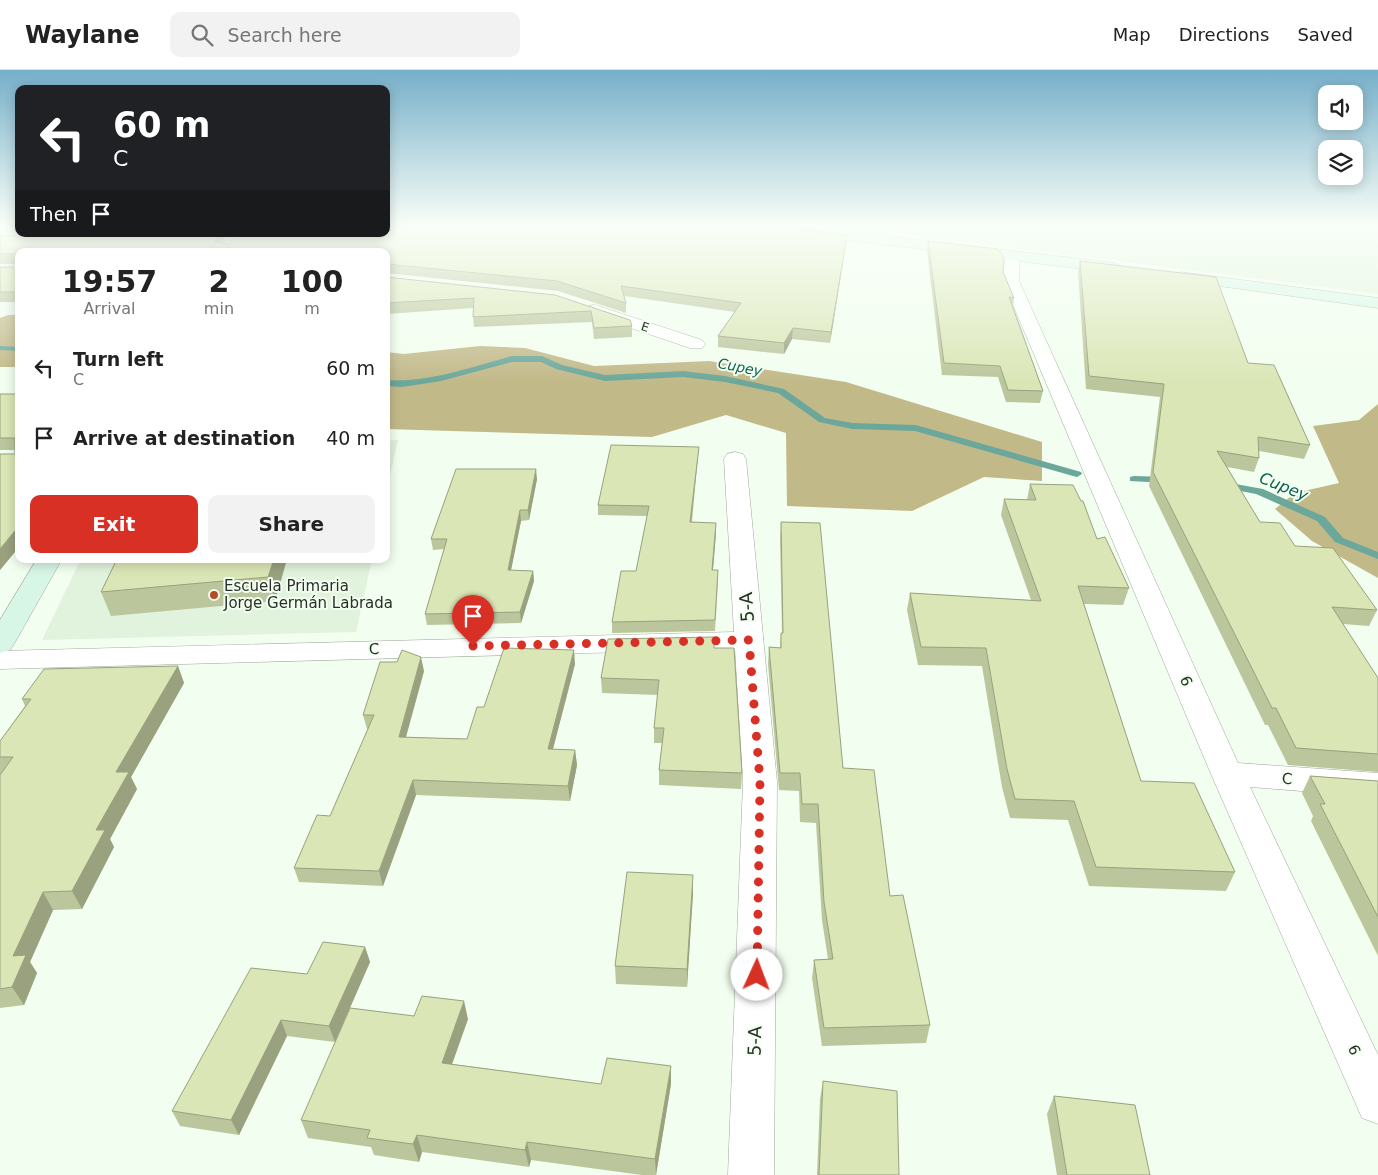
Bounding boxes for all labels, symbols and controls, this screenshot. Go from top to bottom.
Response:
search box [170,12,520,57]
text: Waylane [25,21,140,49]
icon: search [188,21,216,49]
text: Search here [228,24,342,46]
text: Map [1113,24,1151,45]
text: Directions [1179,24,1269,45]
text: Saved [1297,24,1353,45]
map controls [1318,85,1363,185]
button: sound [1318,85,1363,130]
icon: left [30,105,95,170]
text: 60 m [113,105,210,145]
button: layers [1318,140,1363,185]
text: C [113,146,128,171]
icon: arrive [87,200,115,228]
text: Then [30,203,77,225]
text: 19:57 [62,264,157,299]
text: 2 [208,264,229,299]
text: 100 [281,264,343,299]
text: Arrival [83,299,135,318]
text: min [204,299,234,318]
text: m [304,299,320,318]
street label: E [639,319,651,335]
text: Turn left [73,348,164,370]
icon: left [30,354,58,382]
water label: Cupey [717,355,764,379]
text: 60 m [326,357,375,379]
text: C [73,370,84,389]
icon: arrive [30,424,58,452]
text: Arrive at destination [73,427,295,449]
text: 40 m [326,427,375,449]
water label: Cupey [1257,468,1311,505]
button: Exit [30,495,198,553]
button: Share [208,495,375,553]
place label: Escuela Primaria Jorge Germán Labrada [223,577,393,612]
marker: Escuela Primaria Jorge Germán Labrada [208,589,220,601]
street label: 5-A [735,591,758,623]
pin [452,595,494,646]
icon: arrive [459,602,487,630]
street label: C [368,640,380,658]
street label: 6 [1176,673,1196,689]
street label: C [1281,770,1293,788]
position arrow [730,948,782,1000]
street label: 5-A [743,1025,766,1056]
street label: 6 [1344,1042,1364,1058]

